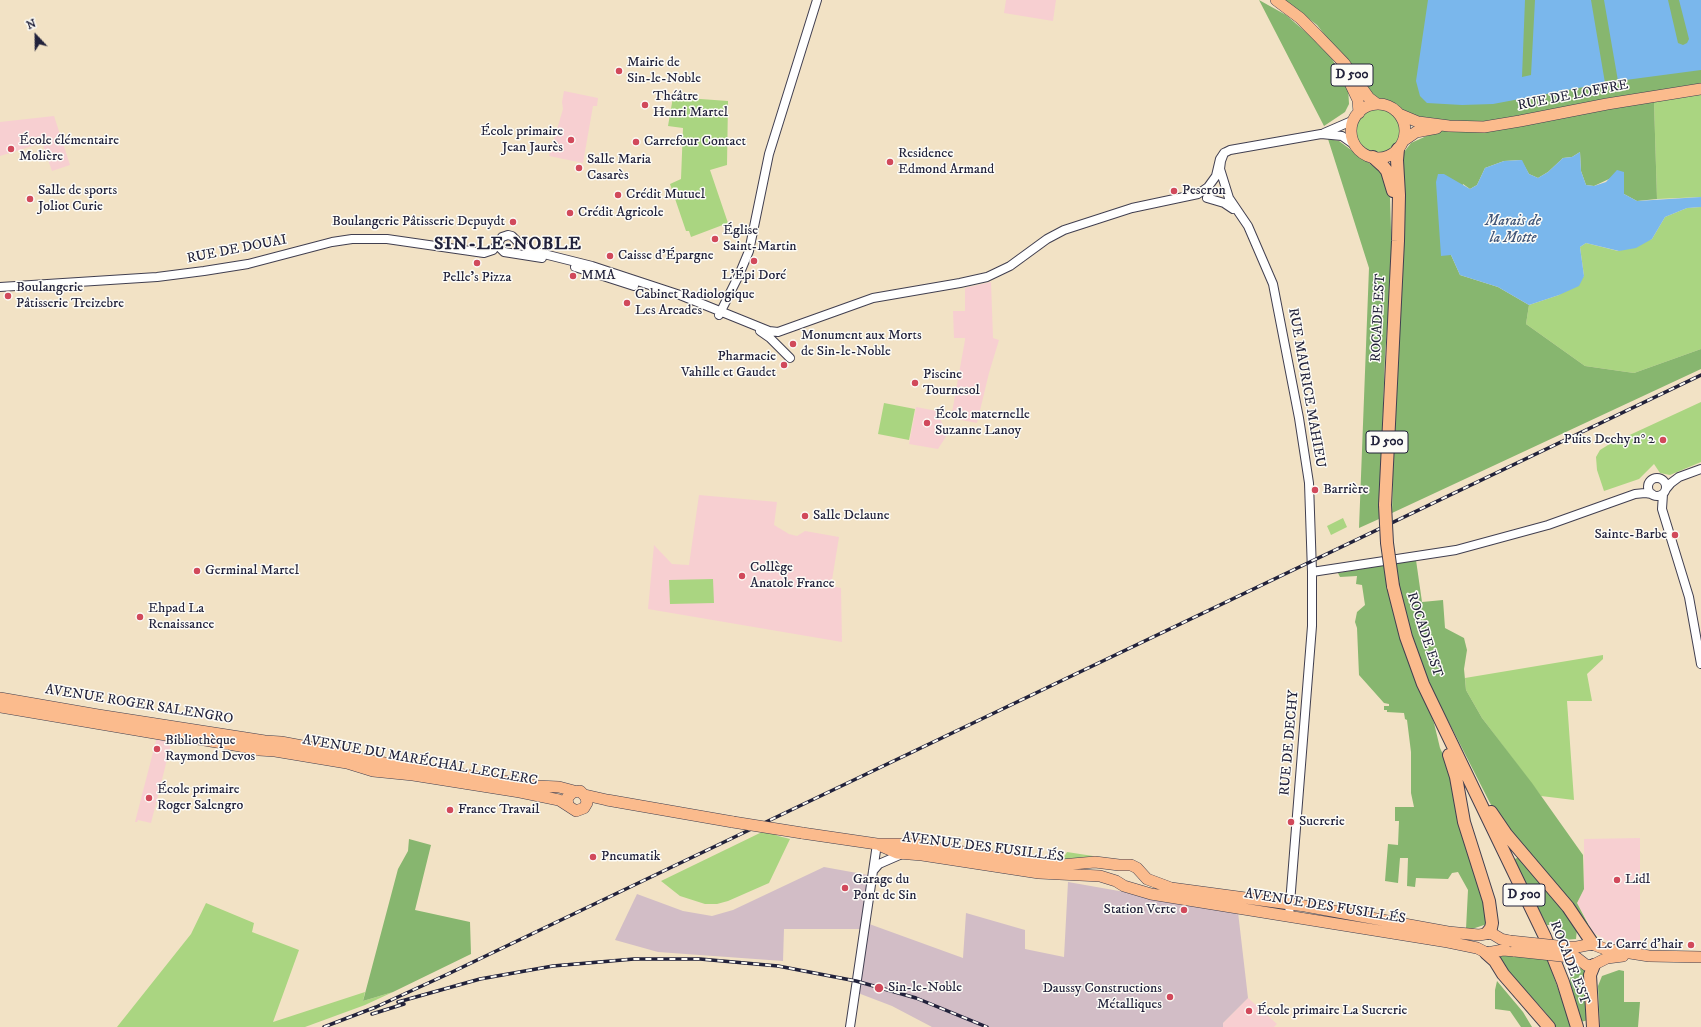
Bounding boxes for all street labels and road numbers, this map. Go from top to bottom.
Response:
road number: D 500 [1331,64,1373,86]
street label: RUE DE LOFFRE [1516,77,1630,115]
street label: RUE DE DOUAI [186,232,288,268]
street label: ROCADE EST [1368,273,1390,363]
street label: RUE MAURICE MAHIEU [1284,307,1328,469]
road number: D 500 [1366,431,1408,453]
street label: ROCADE EST [1402,590,1446,680]
street label: AVENUE ROGER SALENGRO [44,682,234,728]
street label: RUE DE DECHY [1277,689,1303,797]
street label: AVENUE DU MARÉCHAL LECLERC [301,732,539,790]
street label: AVENUE DES FUSILLÉS [901,830,1065,866]
road number: D 500 [1503,884,1545,906]
street label: AVENUE DES FUSILLÉS [1243,886,1407,928]
street label: ROCADE EST [1545,919,1593,1007]

